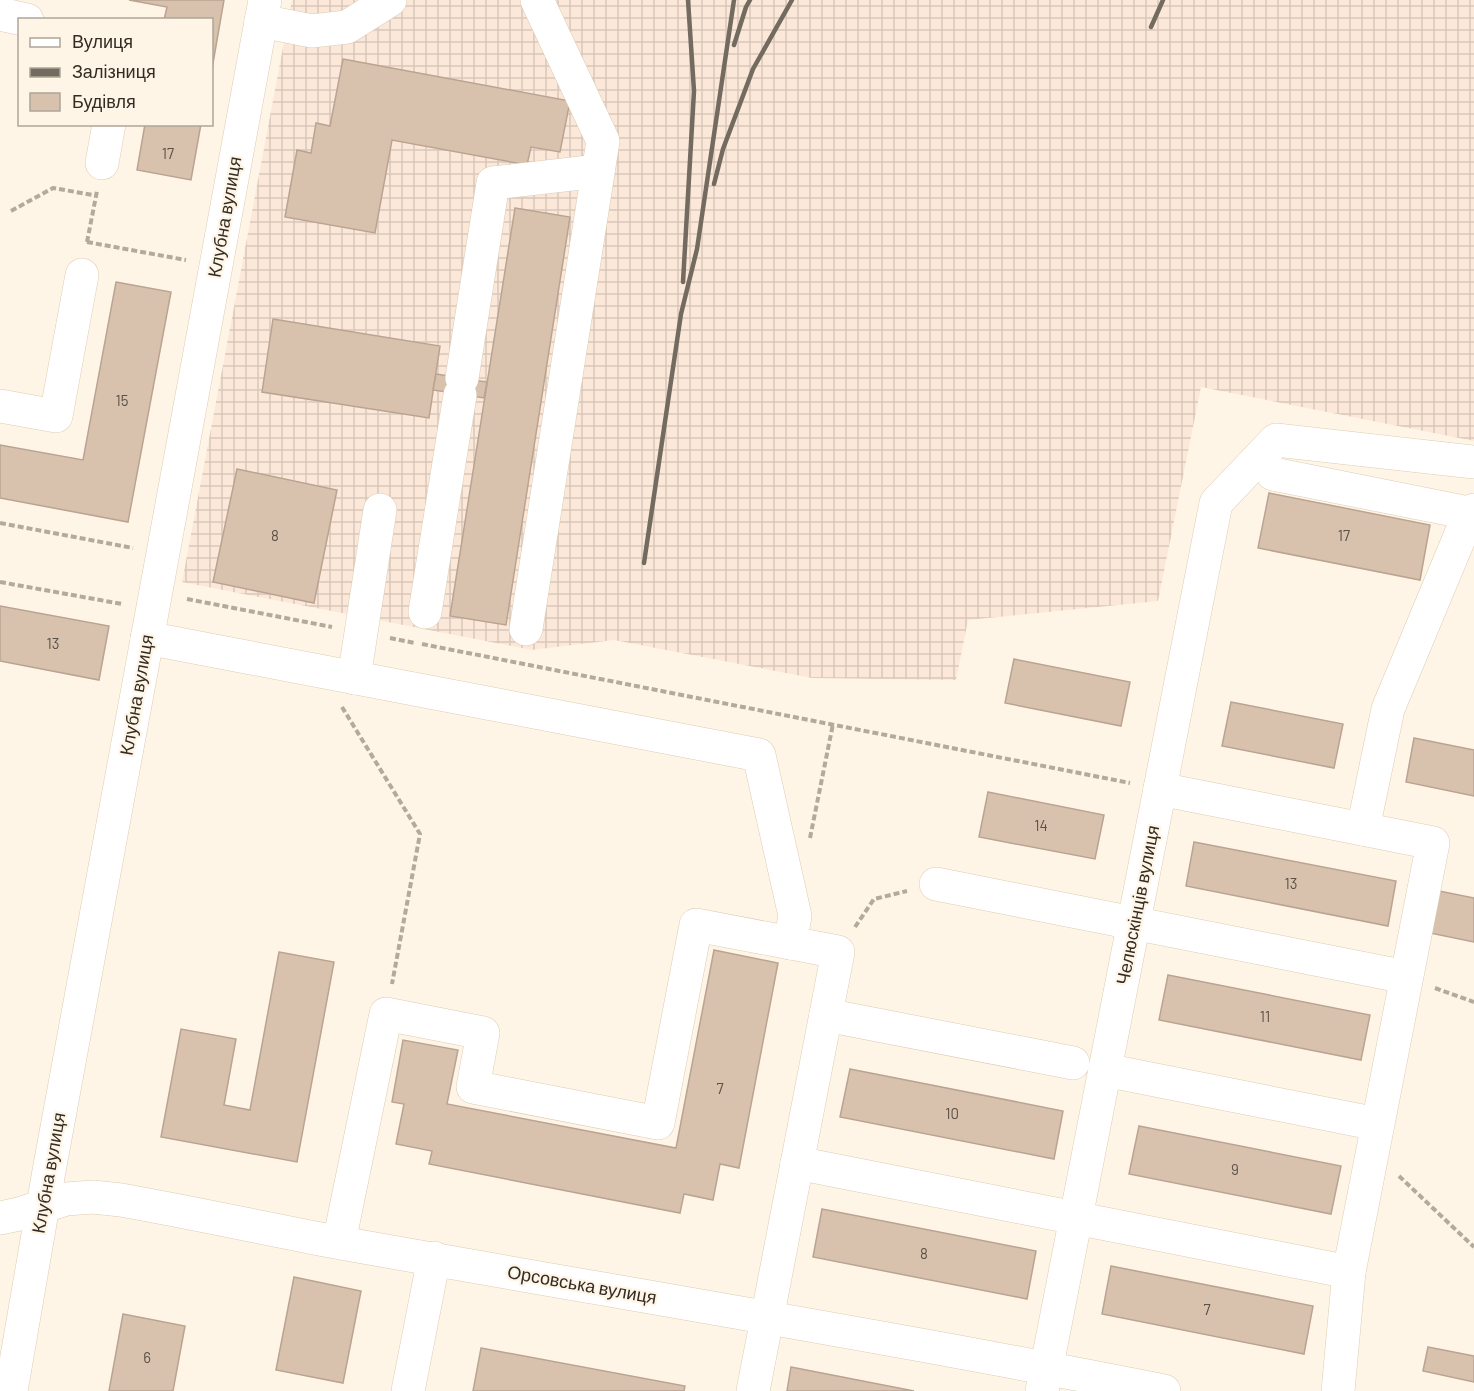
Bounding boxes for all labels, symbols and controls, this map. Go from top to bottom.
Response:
legend [18,18,213,126]
text: Вулиця [72,30,133,52]
text: Залізниця [72,60,156,82]
text: Будівля [72,90,136,112]
house number: 17 [162,144,174,162]
street label: Клубна вулиця [203,155,245,279]
house number: 15 [116,391,128,409]
house number: 8 [271,526,279,544]
house number: 17 [1338,526,1350,544]
street label: Клубна вулиця [115,633,157,757]
house number: 13 [47,634,59,652]
house number: 14 [1034,816,1048,834]
street label: Челюскінців вулиця [1111,823,1163,986]
house number: 13 [1285,874,1297,892]
house number: 11 [1260,1007,1270,1025]
house number: 7 [716,1079,724,1097]
house number: 10 [945,1104,959,1122]
street label: Клубна вулиця [27,1111,69,1235]
house number: 9 [1231,1160,1239,1178]
house number: 8 [920,1244,928,1262]
street label: Орсовська вулиця [506,1260,659,1308]
house number: 7 [1203,1300,1211,1318]
house number: 6 [143,1348,151,1366]

